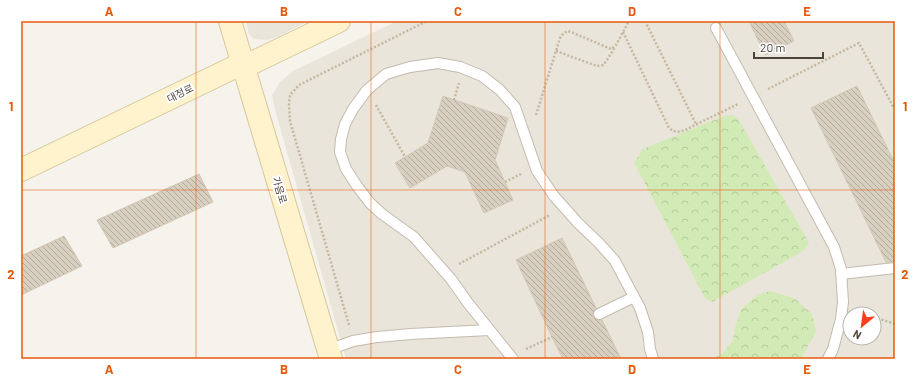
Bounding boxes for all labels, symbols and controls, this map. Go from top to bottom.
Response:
text: A [105,3,114,19]
text: B [280,3,288,19]
text: C [454,3,462,19]
text: D [628,3,636,19]
text: E [803,3,811,19]
scale bar [754,34,823,60]
text: 20 m [760,40,786,54]
street label: 대정로 [165,82,195,104]
text: 1 [9,98,13,114]
text: 1 [903,98,907,114]
street label: 가음로 [270,175,290,205]
text: 2 [7,266,15,282]
text: 2 [901,266,909,282]
north arrow [842,306,882,346]
text: N [851,328,863,343]
text: A [105,361,114,377]
text: B [280,361,288,377]
text: C [454,361,462,377]
text: D [628,361,636,377]
text: E [803,361,811,377]

